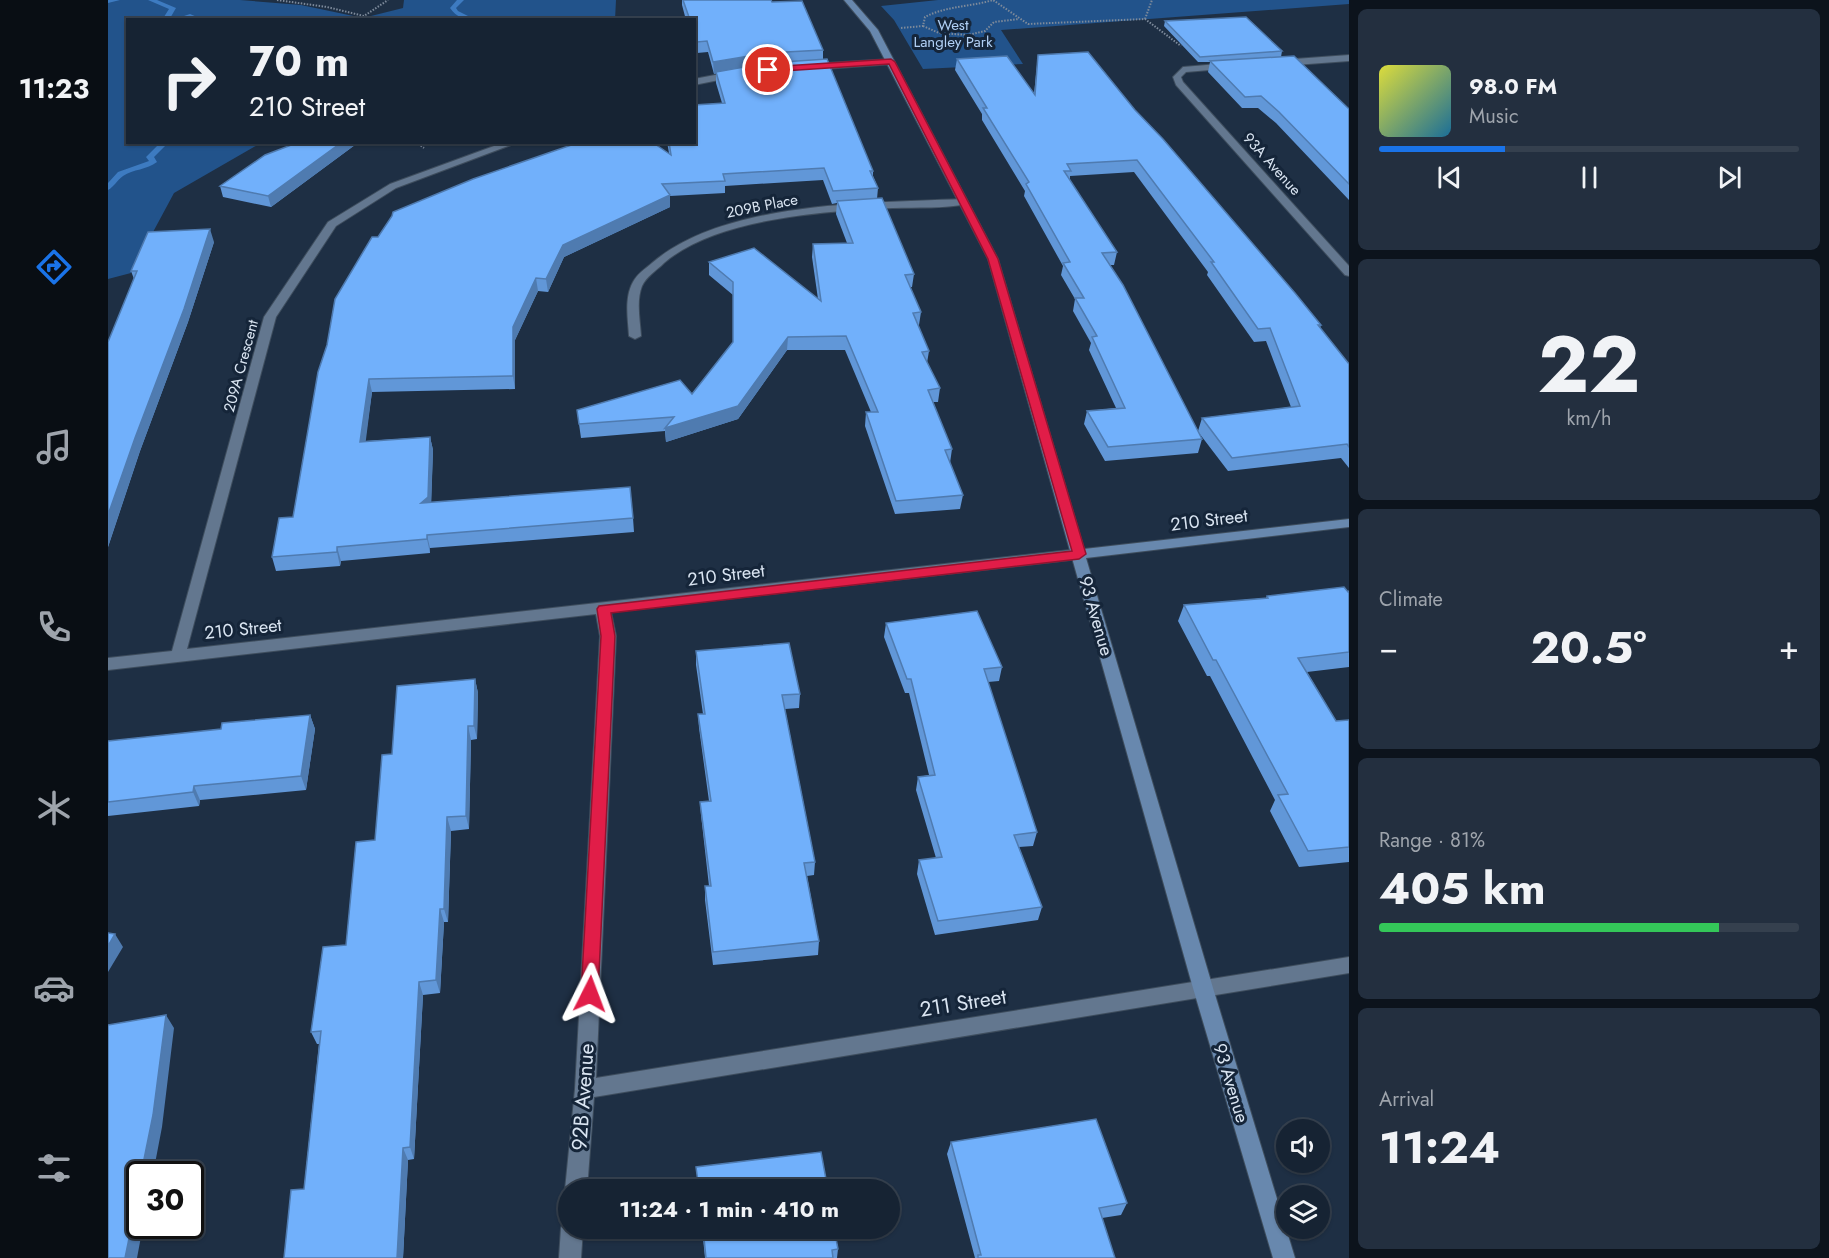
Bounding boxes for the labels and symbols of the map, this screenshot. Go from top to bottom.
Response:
park label: West Langley Park [913,14,993,53]
pin [742,44,793,95]
street label: 93A Avenue [1238,128,1306,200]
street label: 209B Place [724,188,800,224]
street label: 209A Crescent [218,317,264,415]
street label: 210 Street [1169,502,1250,538]
street label: 210 Street [686,557,767,593]
street label: 93 Avenue [1072,573,1120,659]
street label: 210 Street [203,612,284,646]
position arrow [558,962,622,1026]
street label: 211 Street [918,981,1008,1025]
street label: 93 Avenue [1207,1040,1255,1126]
street label: 92B Avenue [564,1042,602,1152]
speed limit sign: 30 [126,1161,204,1239]

